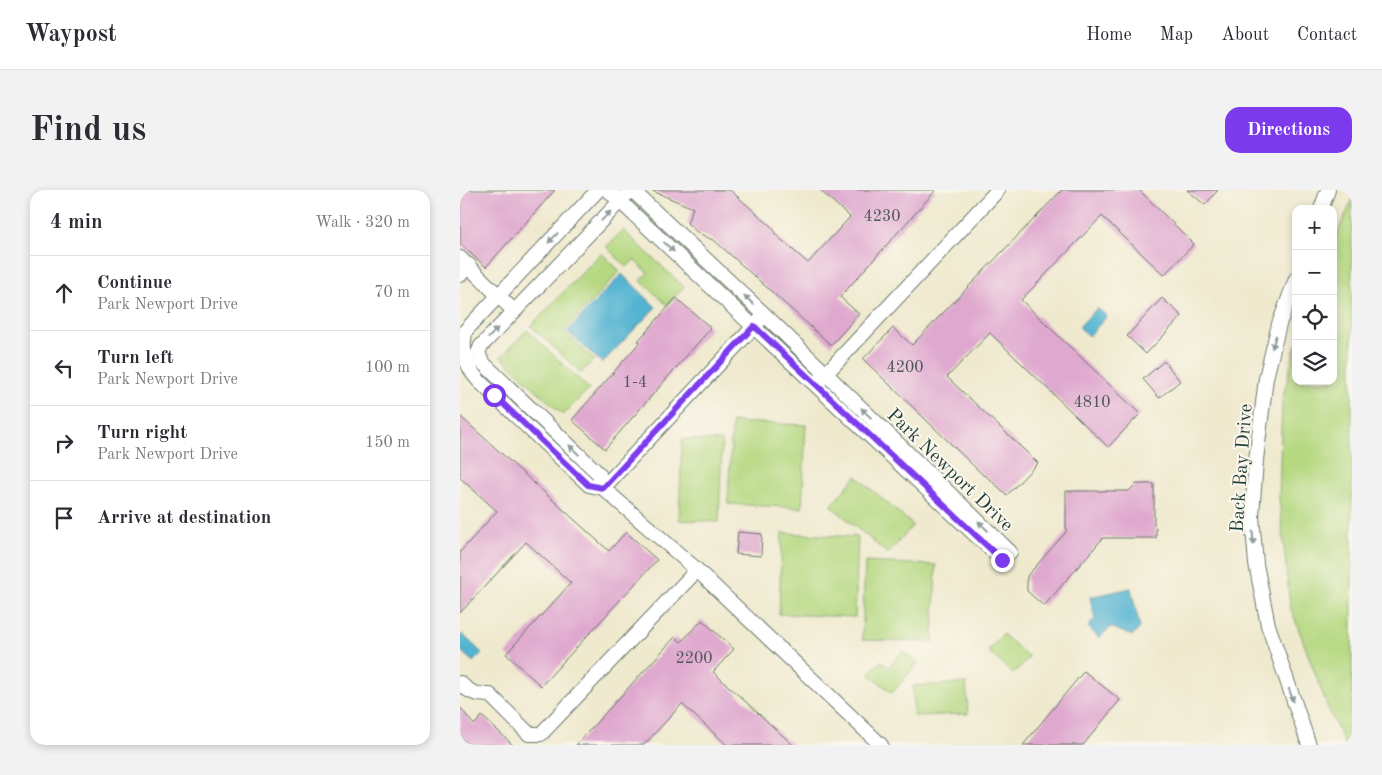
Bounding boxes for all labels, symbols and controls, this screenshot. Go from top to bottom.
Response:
text: Waypost [25,23,117,47]
text: Home [1086,26,1132,44]
text: Map [1160,26,1193,44]
text: About [1221,26,1269,44]
text: Contact [1297,26,1357,44]
button: Directions [1225,107,1352,153]
text: Find us [30,113,146,148]
map controls [1292,205,1337,385]
button: + [1292,205,1337,250]
house number: 4230 [863,209,901,225]
one-way arrow [600,210,612,222]
text: 4 min [50,212,103,233]
text: Walk · 320 m [315,215,410,231]
one-way arrow [547,232,559,244]
one-way arrow [663,241,675,253]
button: − [1292,250,1337,295]
text: Continue [97,274,172,293]
icon: ahead [50,279,78,307]
text: 70 m [374,285,410,301]
one-way arrow [743,294,755,306]
button: locate [1292,295,1337,340]
text: Park Newport Drive [97,297,238,313]
one-way arrow [487,327,499,339]
one-way arrow [1270,334,1278,349]
button: layers [1292,340,1337,385]
text: Turn left [97,349,174,368]
icon: left [50,354,78,382]
text: 100 m [365,360,410,376]
house number: 4200 [886,360,924,376]
text: Park Newport Drive [97,372,238,388]
house number: 1-4 [623,375,647,391]
route start [483,384,506,407]
house number: 4810 [1073,395,1111,411]
street label: Back Bay Drive [1229,403,1256,533]
street label: Park Newport Drive [883,406,1016,536]
one-way arrow [860,407,872,419]
text: Turn right [97,424,187,443]
icon: right [50,429,78,457]
text: 150 m [365,435,410,451]
one-way arrow [568,444,580,456]
text: Park Newport Drive [97,447,238,463]
icon: arrive [50,504,78,532]
text: Arrive at destination [97,509,271,528]
one-way arrow [977,520,989,532]
one-way arrow [1250,530,1258,546]
route end [991,549,1014,572]
house number: 2200 [675,651,713,667]
one-way arrow [1287,688,1295,703]

